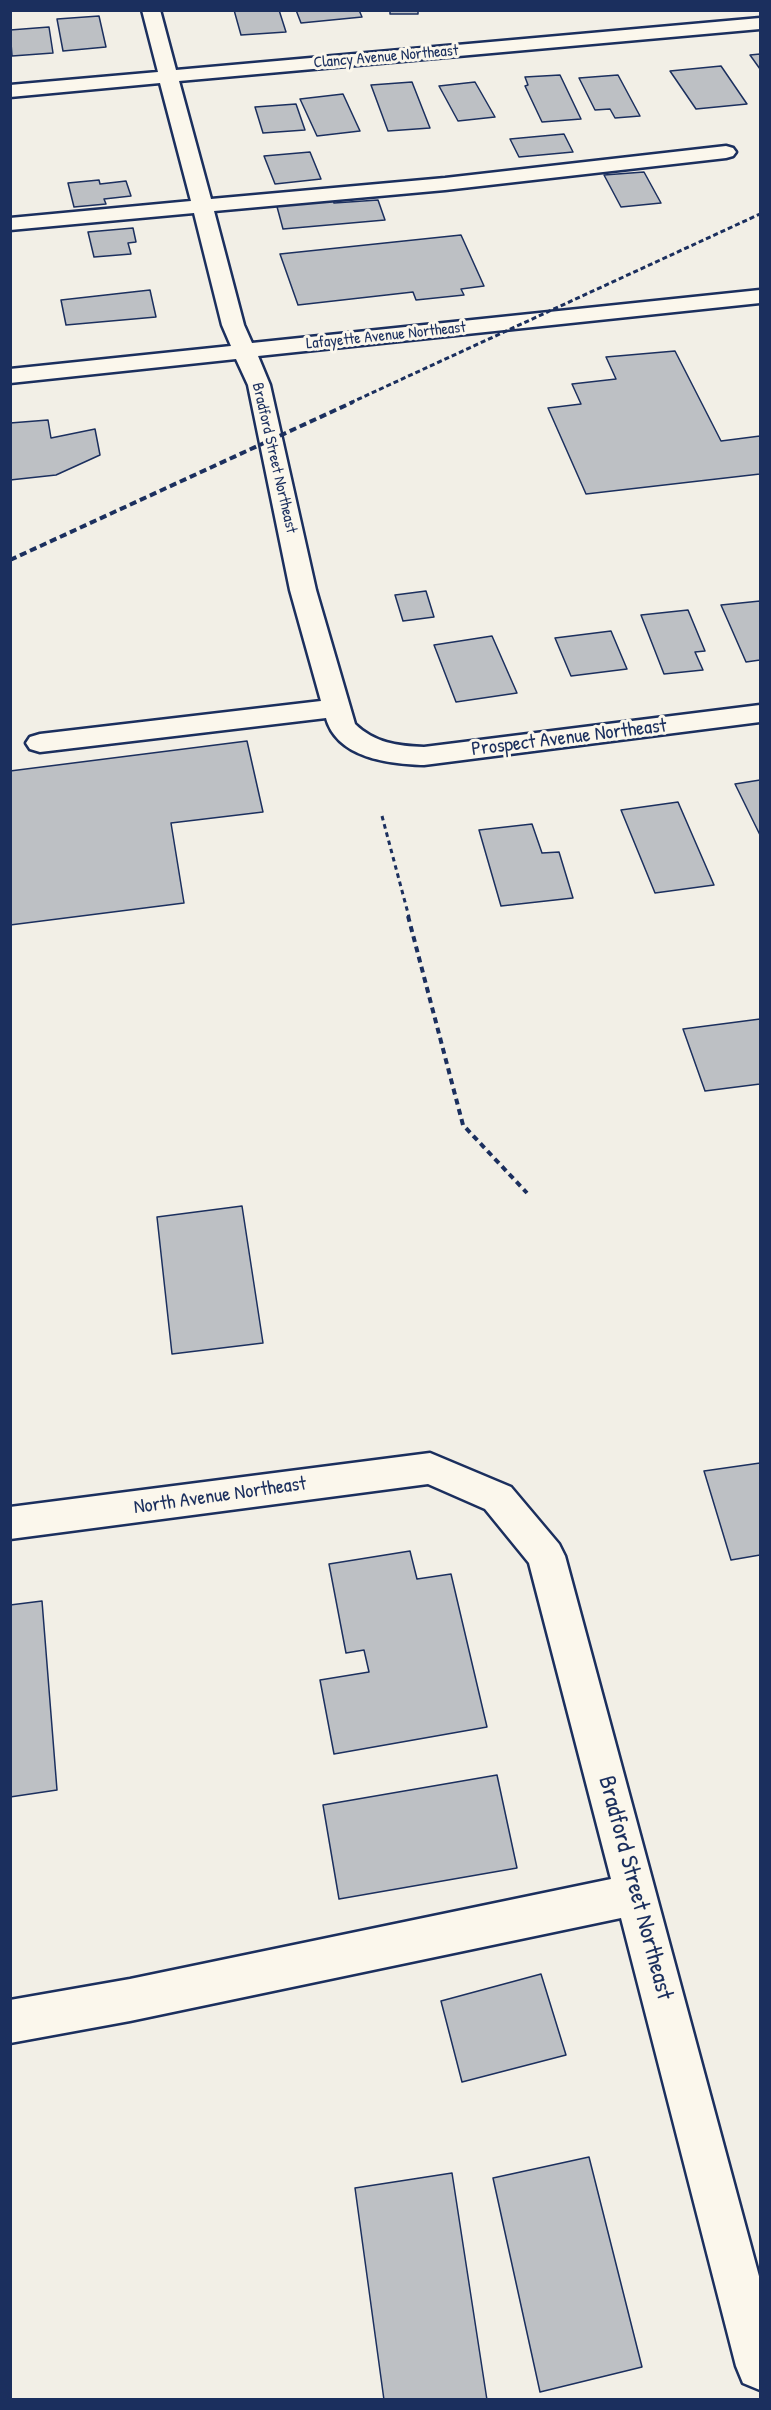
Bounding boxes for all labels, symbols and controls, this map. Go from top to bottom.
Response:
street label: Clancy Avenue Northeast [313,41,459,73]
street label: Lafayette Avenue Northeast [305,318,467,354]
street label: Bradford Street Northeast [247,381,301,535]
street label: Prospect Avenue Northeast [470,714,668,762]
street label: North Avenue Northeast [132,1472,308,1520]
street label: Bradford Street Northeast [591,1773,679,2003]

